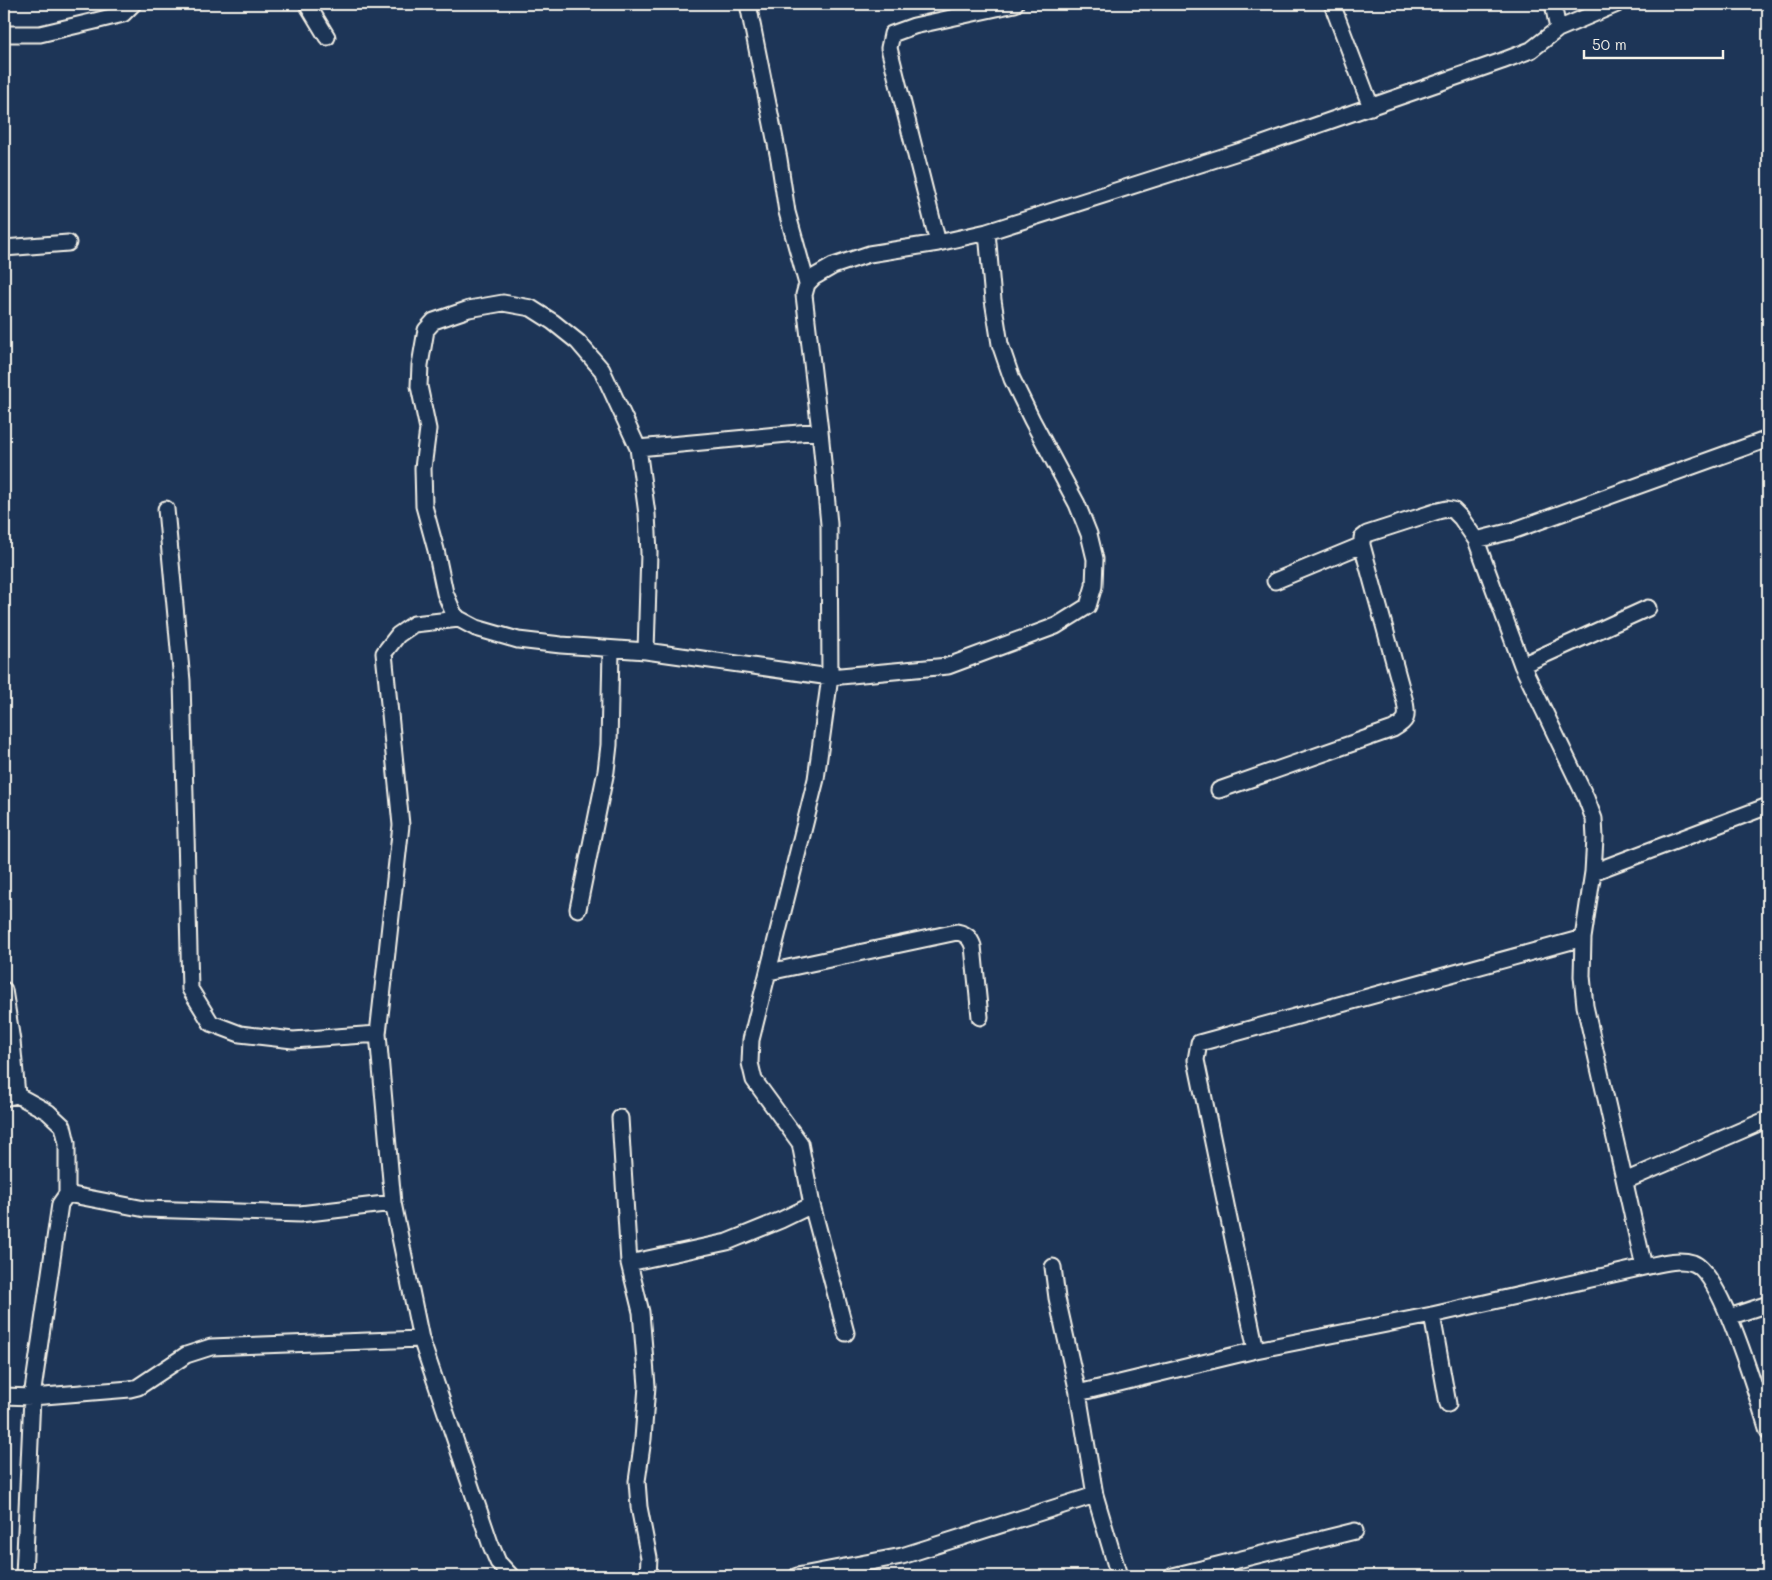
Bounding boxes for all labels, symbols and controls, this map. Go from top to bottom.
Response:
scale bar [1584,28,1723,60]
text: 50 m [1592,34,1627,54]

